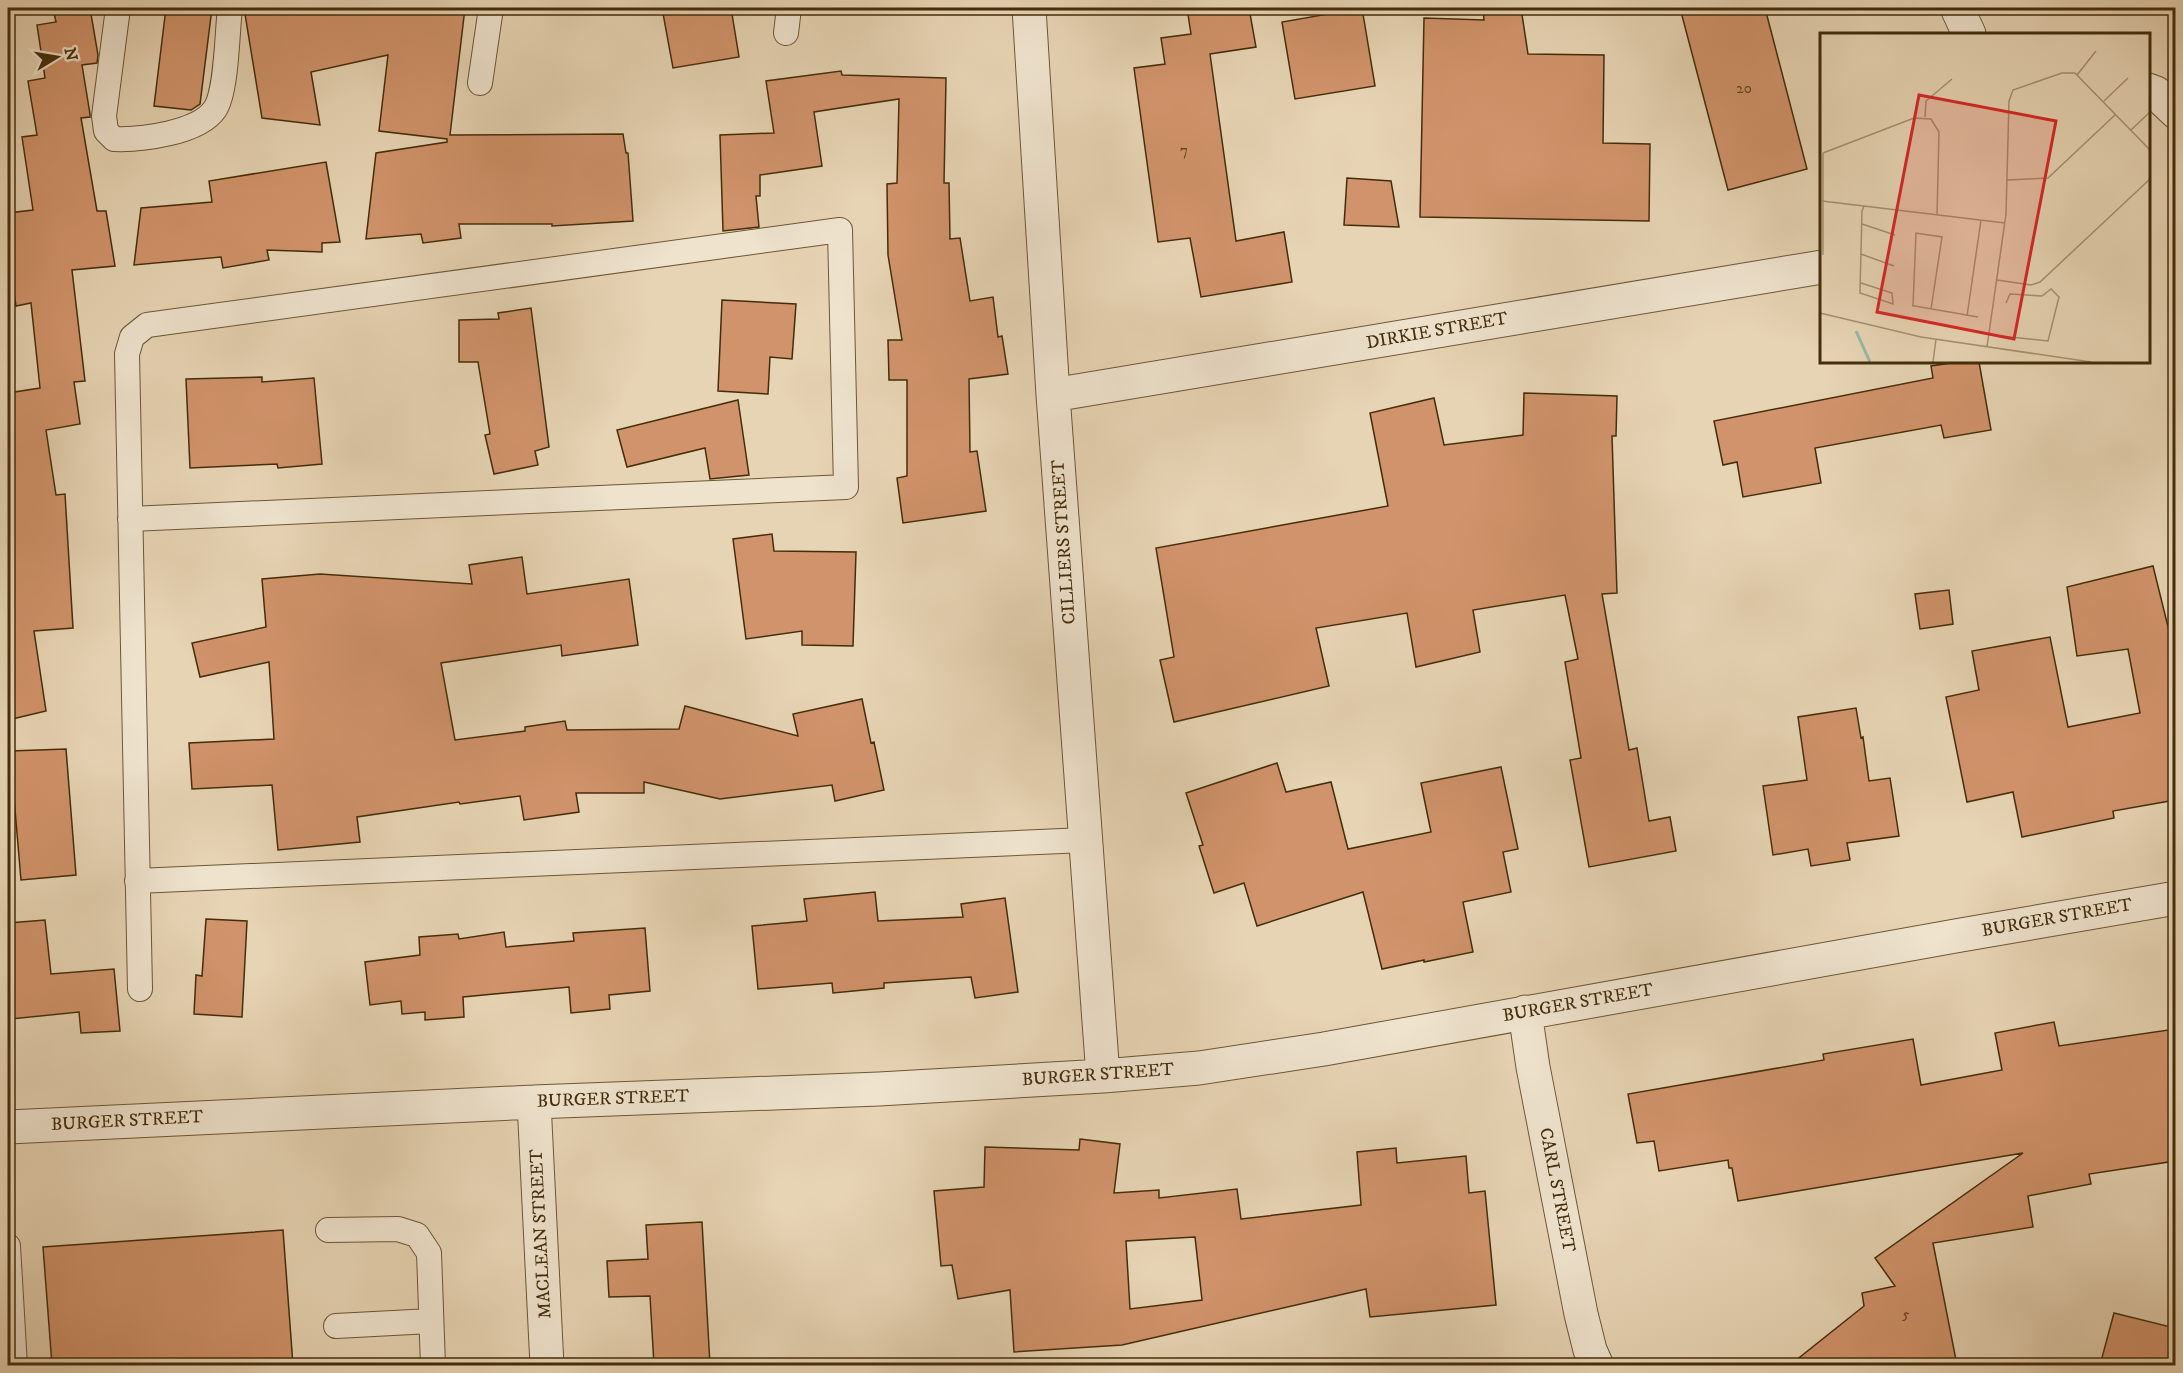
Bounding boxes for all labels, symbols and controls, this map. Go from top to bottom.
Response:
north arrow [27,27,87,87]
inset map [1820,33,2150,363]
text: N [60,46,82,63]
house number: 20 [1736,79,1752,98]
house number: 7 [1180,141,1188,160]
street label: DIRKIE STREET [1364,308,1510,354]
street label: CILLIERS STREET [1047,459,1081,625]
street label: BURGER STREET [1980,894,2134,942]
street label: BURGER STREET [1501,979,1655,1027]
street label: BURGER STREET [1021,1059,1175,1091]
street label: BURGER STREET [536,1085,690,1113]
street label: BURGER STREET [50,1106,204,1136]
street label: CARL STREET [1534,1126,1580,1254]
street label: MACLEAN STREET [526,1148,556,1319]
house number: 5 [1902,1305,1910,1324]

